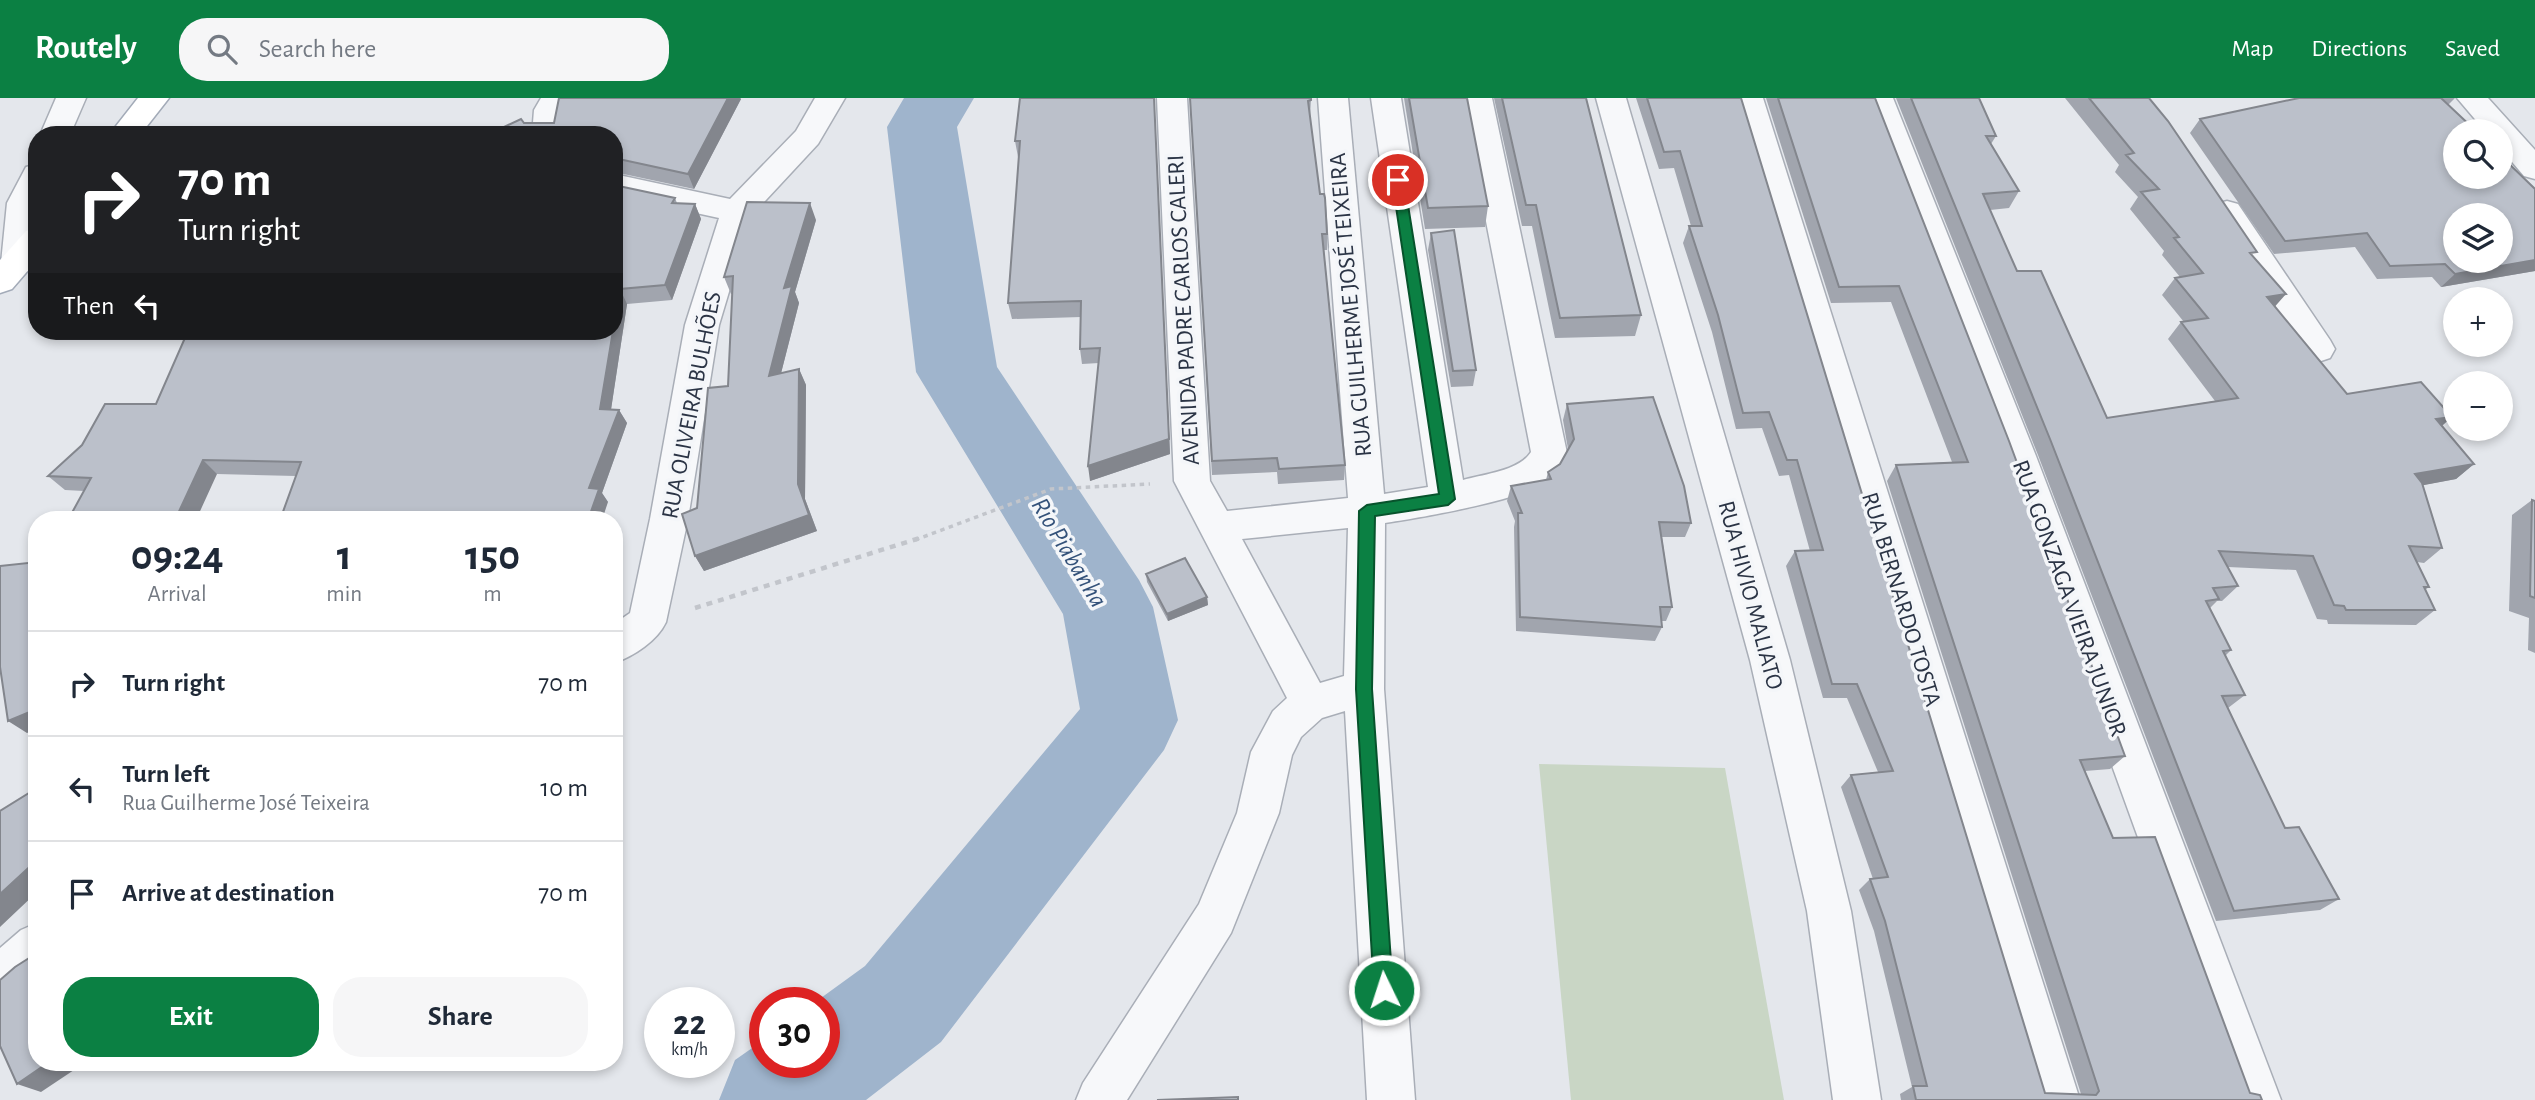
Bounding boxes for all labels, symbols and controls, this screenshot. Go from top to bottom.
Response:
search box [179,18,669,81]
icon: search [203,30,241,68]
text: Routely [35,32,137,65]
text: Search here [259,36,376,62]
text: Map [2231,37,2273,61]
text: Directions [2311,37,2407,61]
text: Saved [2445,37,2500,61]
map controls [2443,119,2513,441]
button: search [2443,119,2513,189]
pin [1368,150,1428,210]
street label: RUA GUILHERME JOSÉ TEIXEIRA [1324,152,1376,458]
icon: right [63,154,154,245]
street label: AVENIDA PADRE CARLOS CALERI [1164,154,1204,466]
text: 70 m [178,156,272,205]
icon: arrive [1379,161,1417,199]
button: layers [2443,203,2513,273]
text: Turn right [178,214,300,246]
icon: left [128,287,166,325]
button: + [2443,287,2513,357]
street label: RUA OLIVEIRA BULHÕES [656,289,726,521]
text: Then [63,293,114,319]
button: − [2443,371,2513,441]
street label: RUA GONZAGA VIEIRA JUNIOR [2008,457,2130,740]
street label: RUA BERNARDO TOSTA [1857,489,1945,709]
water label: Rio Piabanha [1026,493,1112,612]
street label: RUA HIVIO MALIATO [1713,498,1787,692]
text: 09:24 [131,535,224,577]
text: 1 [337,535,352,577]
text: 150 [465,535,520,577]
text: Arrival [148,583,207,606]
text: min [326,583,362,606]
text: m [483,583,502,606]
icon: right [63,665,101,703]
text: Turn right [122,670,225,696]
text: 70 m [538,670,588,696]
text: Turn left [122,761,210,787]
icon: left [63,770,101,808]
text: 10 m [540,775,588,801]
text: Rua Guilherme José Teixeira [122,792,370,815]
icon: arrive [63,875,101,913]
text: Arrive at destination [122,880,335,906]
text: 70 m [538,880,588,906]
position arrow [1347,953,1421,1027]
button: Exit [63,977,319,1057]
button: Share [333,977,588,1057]
speed limit sign: 30 [749,987,840,1078]
text: 22 [673,1006,706,1041]
text: km/h [671,1041,708,1059]

